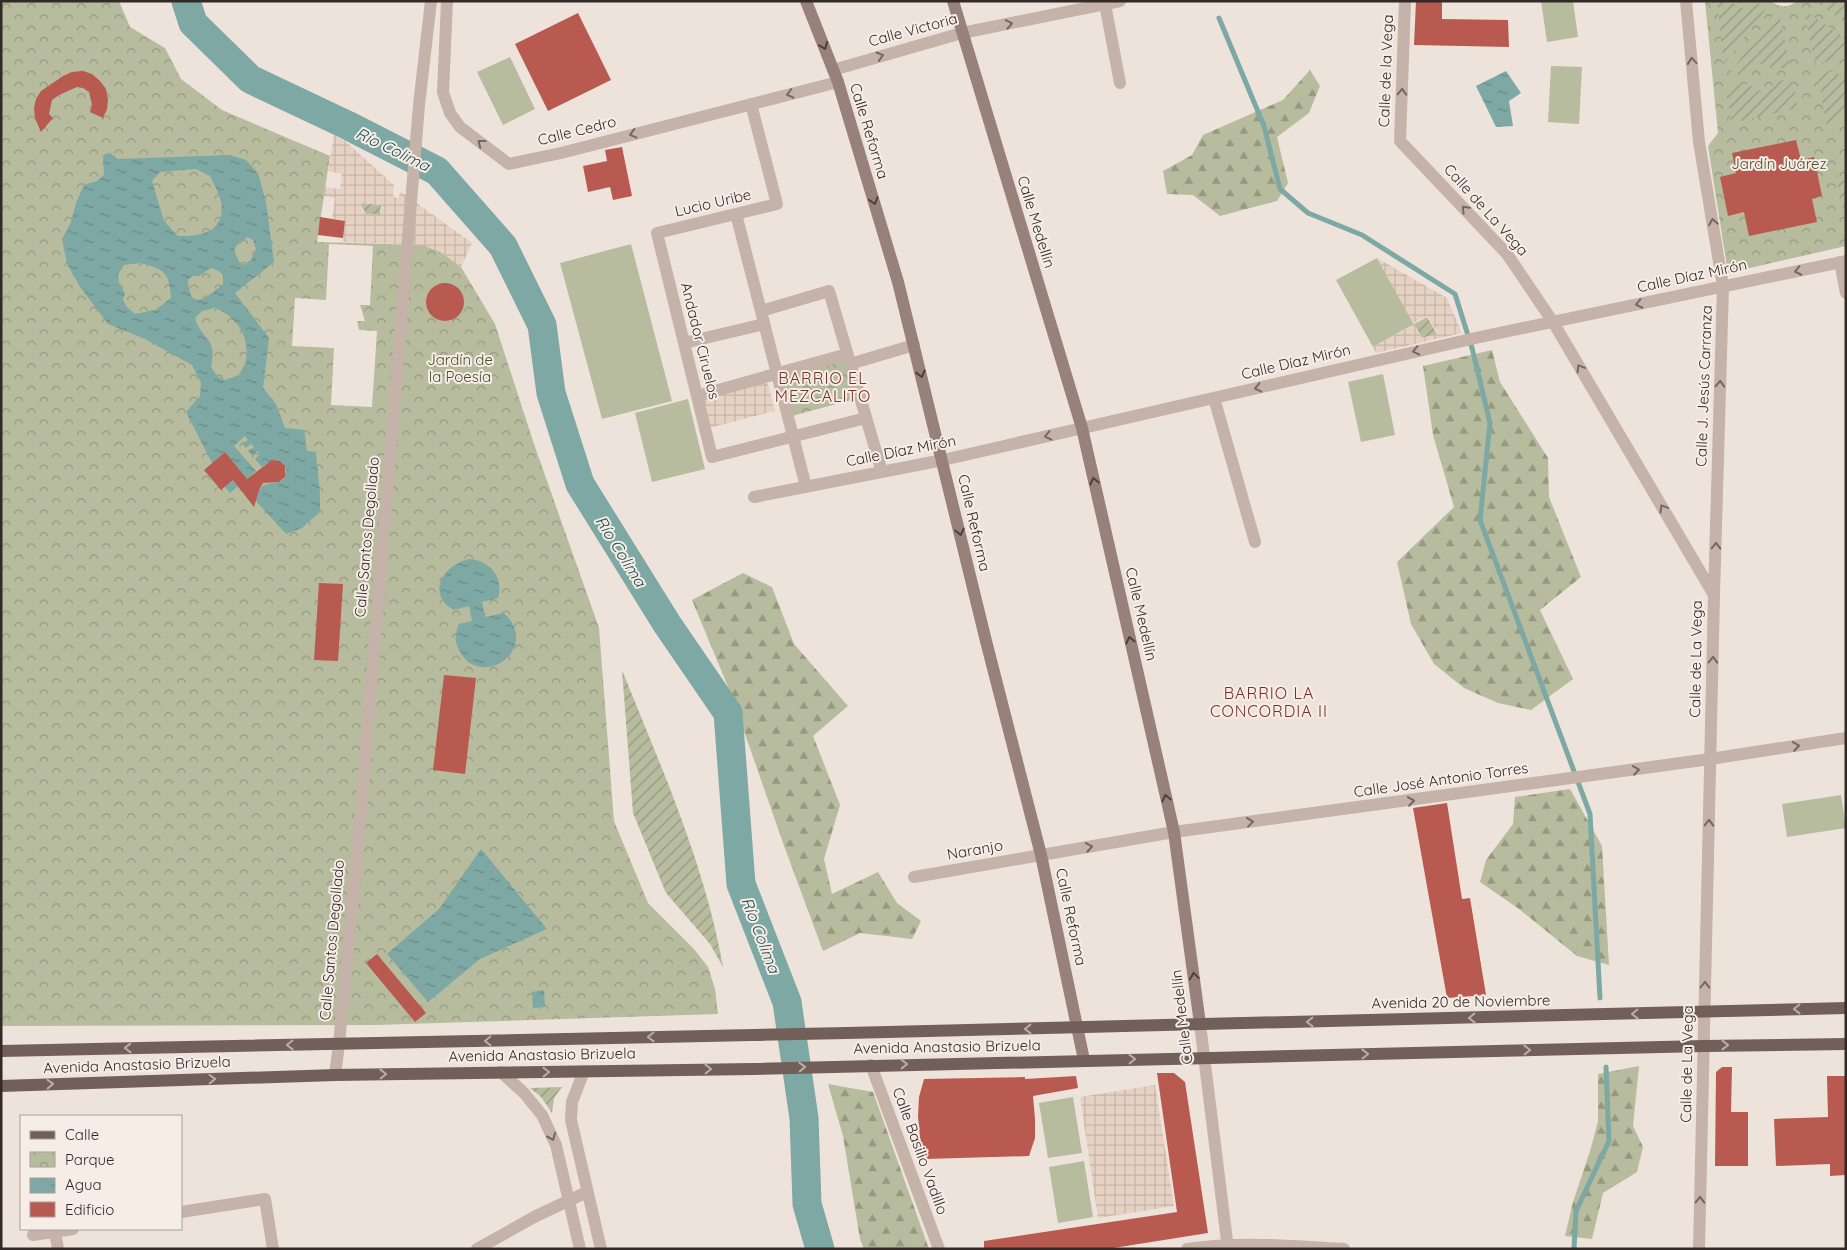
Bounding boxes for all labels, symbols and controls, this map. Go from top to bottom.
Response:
street label: Calle Victoria [866,9,959,51]
street label: Calle de la Vega [1374,14,1397,128]
one-way arrow [1005,19,1014,30]
one-way arrow [818,42,828,50]
one-way arrow [875,52,884,62]
one-way arrow [1687,57,1698,65]
street label: Calle Reforma [846,81,893,181]
one-way arrow [786,88,795,99]
one-way arrow [1396,88,1407,96]
street label: Calle Cedro [536,112,618,149]
water label: Río Colima [353,123,434,176]
one-way arrow [628,128,637,139]
one-way arrow [478,141,487,149]
park label: Jardín Juárez [1731,154,1827,173]
street label: Calle de La Vega [1440,160,1533,260]
street label: Calle Medellín [1013,173,1060,270]
street label: Lucio Uribe [673,184,753,221]
one-way arrow [868,196,878,205]
one-way arrow [1461,206,1470,215]
one-way arrow [1708,218,1718,227]
street label: Calle Díaz Mirón [1635,255,1749,296]
one-way arrow [1794,265,1802,275]
street label: Andador Ciruelos [677,280,724,401]
one-way arrow [1634,298,1643,308]
street label: Calle J. Jesús Carranza [1691,305,1716,467]
street label: Calle Díaz Mirón [1239,340,1352,383]
one-way arrow [1412,346,1421,356]
park label: Jardín de la Poesía [427,350,493,386]
one-way arrow [1577,364,1587,373]
district label: BARRIO EL MEZCALITO [775,368,871,406]
one-way arrow [916,370,926,378]
one-way arrow [1715,380,1726,388]
one-way arrow [1253,382,1262,393]
one-way arrow [1044,430,1053,441]
street label: Calle Díaz Mirón [844,431,958,470]
street label: Calle Santos Degollado [350,456,383,618]
street label: Calle Reforma [954,472,995,573]
one-way arrow [1089,477,1100,486]
one-way arrow [1659,504,1669,513]
water label: Río Colima [591,512,651,591]
one-way arrow [954,528,965,537]
one-way arrow [1710,542,1721,550]
street label: Calle Medellín [1121,565,1161,663]
street label: Calle de La Vega [1685,600,1706,718]
one-way arrow [1125,635,1136,644]
one-way arrow [1707,656,1718,664]
district label: BARRIO LA CONCORDIA II [1210,683,1328,721]
one-way arrow [1793,741,1801,752]
street label: Calle José Antonio Torres [1352,758,1529,801]
one-way arrow [1631,765,1640,775]
one-way arrow [1161,794,1172,803]
one-way arrow [1407,796,1415,807]
one-way arrow [1246,817,1254,828]
one-way arrow [1704,818,1714,826]
street label: Naranjo [945,835,1004,864]
one-way arrow [1085,842,1094,852]
street label: Calle Santos Degollado [315,859,348,1021]
street label: Calle Reforma [1052,866,1091,967]
water label: Río Colima [737,894,785,977]
street label: Calle Medellín [1166,969,1197,1066]
one-way arrow [1189,972,1199,980]
one-way arrow [1700,981,1710,988]
street label: Avenida 20 de Noviembre [1371,990,1551,1013]
one-way arrow [1793,1004,1801,1015]
street label: Calle de La Vega [1676,1005,1697,1123]
one-way arrow [1630,1009,1638,1019]
one-way arrow [1468,1012,1476,1023]
one-way arrow [1305,1016,1313,1027]
one-way arrow [1024,1023,1032,1034]
one-way arrow [647,1032,654,1042]
one-way arrow [484,1035,492,1046]
street label: Avenida Anastasio Brizuela [853,1035,1041,1058]
one-way arrow [286,1040,294,1050]
one-way arrow [1721,1040,1729,1051]
one-way arrow [123,1043,131,1053]
street label: Avenida Anastasio Brizuela [448,1043,636,1066]
one-way arrow [1524,1045,1532,1055]
one-way arrow [1361,1048,1369,1059]
street label: Avenida Anastasio Brizuela [43,1052,231,1077]
one-way arrow [1129,1054,1137,1064]
one-way arrow [901,1059,909,1069]
one-way arrow [798,1062,806,1072]
one-way arrow [704,1064,712,1074]
one-way arrow [542,1067,550,1077]
one-way arrow [380,1069,387,1079]
one-way arrow [209,1073,217,1084]
one-way arrow [46,1079,54,1090]
street label: Calle Basilio Vadillo [889,1085,952,1217]
legend [20,1115,182,1230]
text: Calle [65,1125,99,1144]
one-way arrow [545,1132,556,1141]
text: Parque [65,1150,115,1169]
text: Agua [65,1175,102,1194]
one-way arrow [1695,1196,1705,1204]
text: Edificio [65,1200,114,1219]

